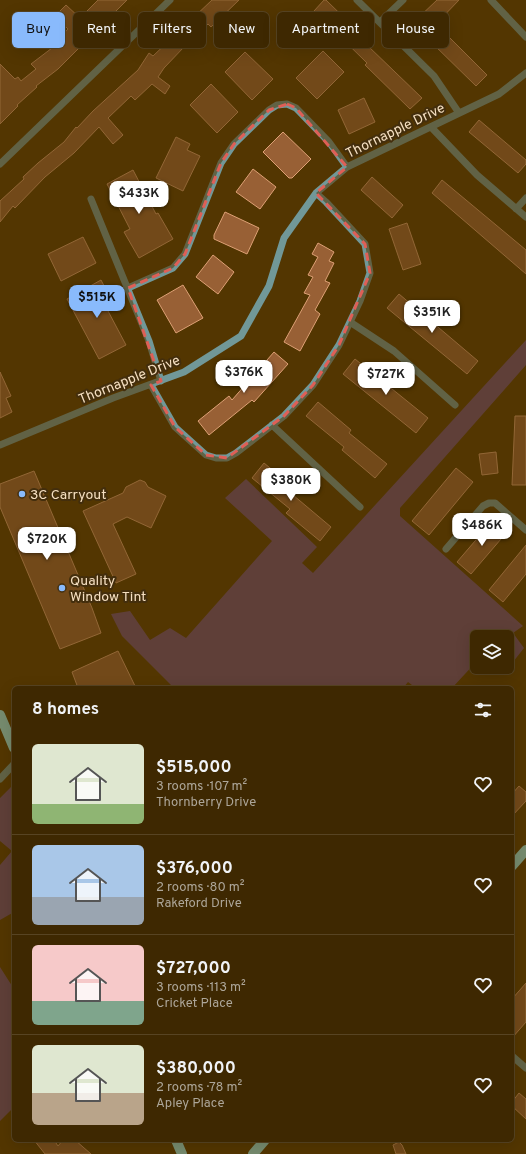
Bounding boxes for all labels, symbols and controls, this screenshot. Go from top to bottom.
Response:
chip: Buy [12,12,65,48]
chip: Rent [73,12,130,48]
chip: Filters [138,12,206,48]
chip: New [214,12,269,48]
chip: Apartment [277,12,374,48]
chip: House [382,12,449,48]
street label: Thornapple Drive [343,100,448,163]
pin: $433K [111,181,167,215]
text: $433K [119,186,159,202]
pin: $515K [69,285,125,319]
text: $515K [78,290,116,306]
pin: $351K [404,300,460,334]
text: $351K [413,305,451,321]
street label: Thornapple Drive [76,352,183,409]
pin: $376K [216,360,272,394]
pin: $727K [358,362,414,396]
text: $376K [225,365,263,381]
text: $727K [367,367,405,383]
pin: $380K [263,468,319,502]
text: $380K [270,473,312,489]
place label: 3C Carryout [30,487,107,504]
marker: 3C Carryout [17,489,27,499]
pin: $486K [454,513,510,547]
text: $486K [461,518,503,534]
pin: $720K [19,527,75,561]
text: $720K [27,532,67,548]
place label: Quality Window Tint [70,573,146,606]
marker: Quality Window Tint [57,583,67,593]
map controls [470,630,514,674]
button: layers [470,630,514,674]
text: 8 homes [32,699,99,721]
icon: filters [472,699,494,721]
text: $515,000 [156,757,232,779]
icon: home [64,760,112,808]
icon: heart [472,773,494,795]
text: 3 rooms · 107 m² [156,779,247,795]
text: Thornberry Drive [156,795,256,811]
text: $376,000 [156,858,233,880]
icon: home [64,861,112,909]
icon: heart [472,874,494,896]
text: 2 rooms · 80 m² [156,880,245,896]
text: Rakeford Drive [156,896,242,912]
text: $727,000 [156,958,231,980]
icon: home [64,961,112,1009]
icon: heart [472,974,494,996]
text: 3 rooms · 113 m² [156,980,246,996]
text: Cricket Place [156,996,233,1012]
text: $380,000 [156,1058,236,1080]
icon: home [64,1061,112,1109]
icon: heart [472,1074,494,1096]
text: 2 rooms · 78 m² [156,1080,242,1096]
text: Apley Place [156,1096,224,1112]

